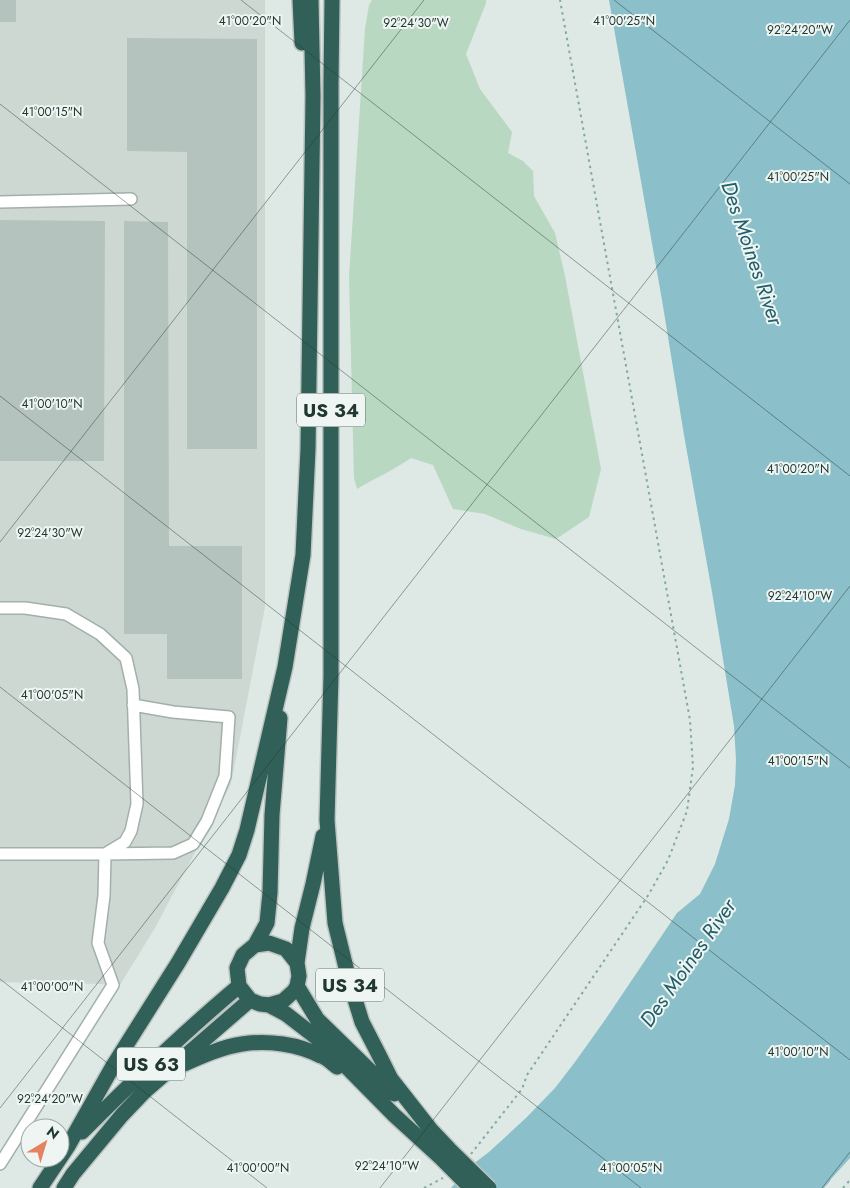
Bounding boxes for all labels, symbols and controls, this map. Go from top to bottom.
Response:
text: 41°00'20"N [219,12,281,30]
text: 41°00'25"N [593,12,655,30]
text: 92°24'30"W [383,14,449,32]
text: 92°24'20"W [767,21,833,39]
text: 41°00'15"N [22,103,82,121]
text: 41°00'25"N [767,168,829,186]
water label: Des Moines River [713,177,791,330]
road number: US 34 [297,394,365,426]
text: 41°00'10"N [21,395,83,413]
text: 41°00'20"N [767,460,829,478]
text: 92°24'30"W [17,524,83,542]
text: 92°24'10"W [768,587,832,605]
text: 41°00'05"N [21,686,83,704]
text: 41°00'15"N [768,752,828,770]
water label: Des Moines River [633,892,744,1033]
road number: US 34 [316,968,384,1002]
text: 41°00'00"N [21,978,83,996]
text: 41°00'10"N [767,1043,829,1061]
road number: US 63 [117,1048,185,1080]
text: 92°24'20"W [17,1090,83,1108]
north arrow [20,1118,70,1168]
text: N [42,1121,64,1144]
text: 92°24'10"W [355,1157,419,1175]
text: 41°00'00"N [227,1159,289,1177]
text: 41°00'05"N [600,1159,662,1177]

